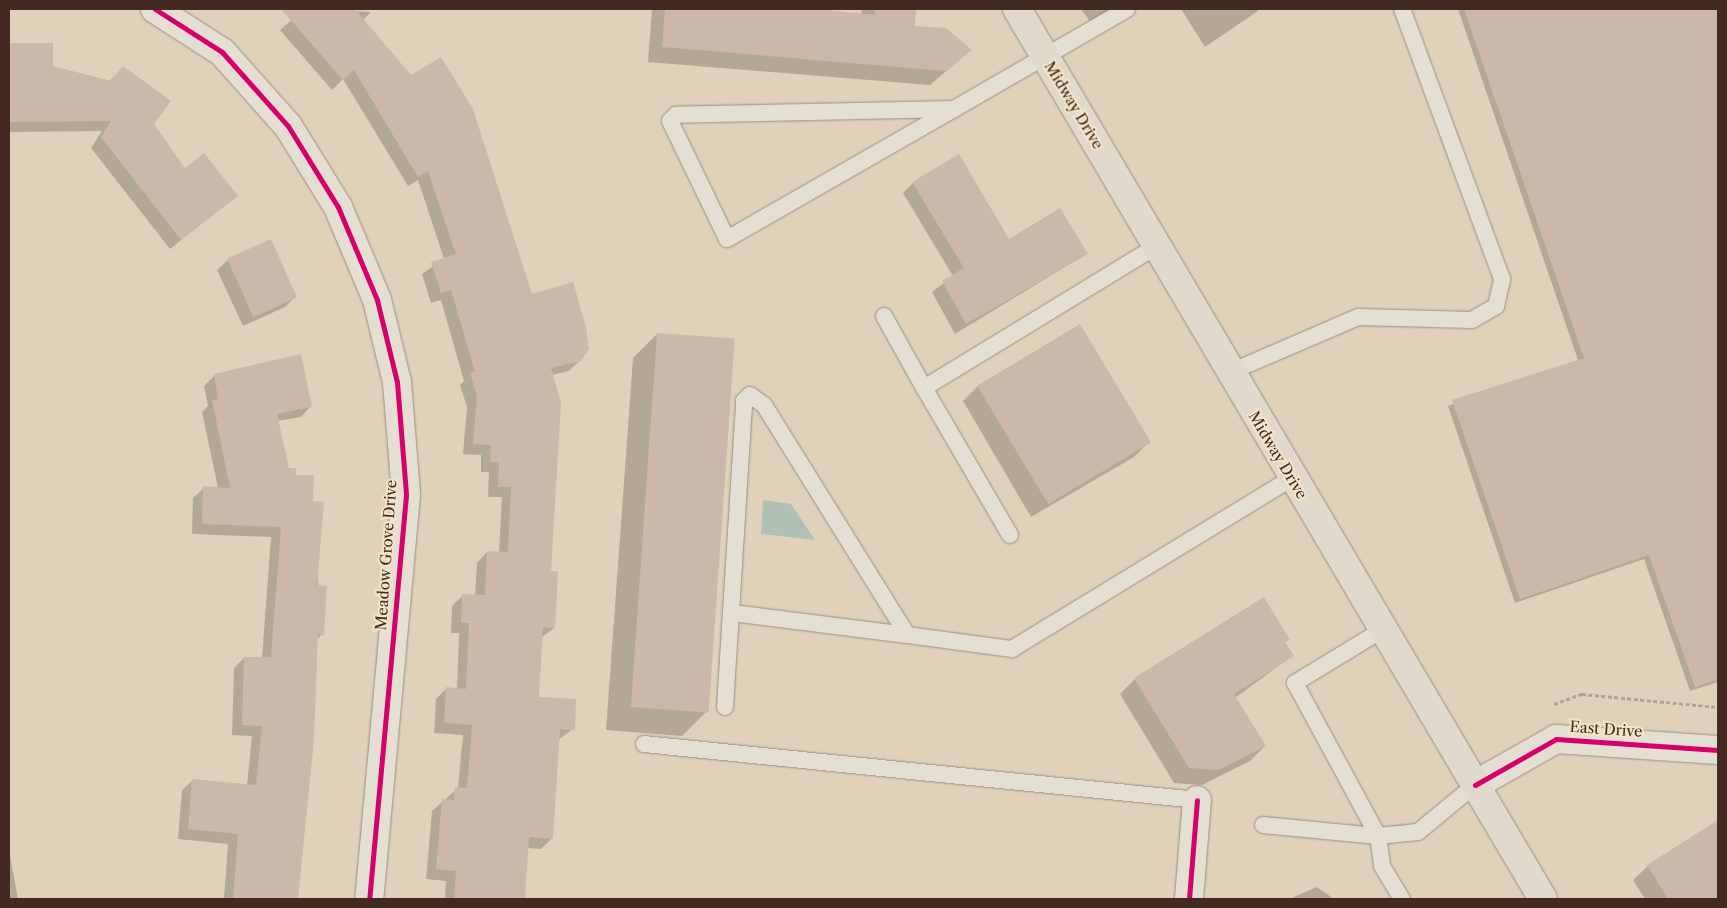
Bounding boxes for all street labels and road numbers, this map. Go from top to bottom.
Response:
street label: Midway Drive [1041,58,1107,152]
street label: Midway Drive [1245,408,1311,502]
street label: Meadow Grove Drive [372,479,400,631]
street label: East Drive [1569,717,1643,741]

